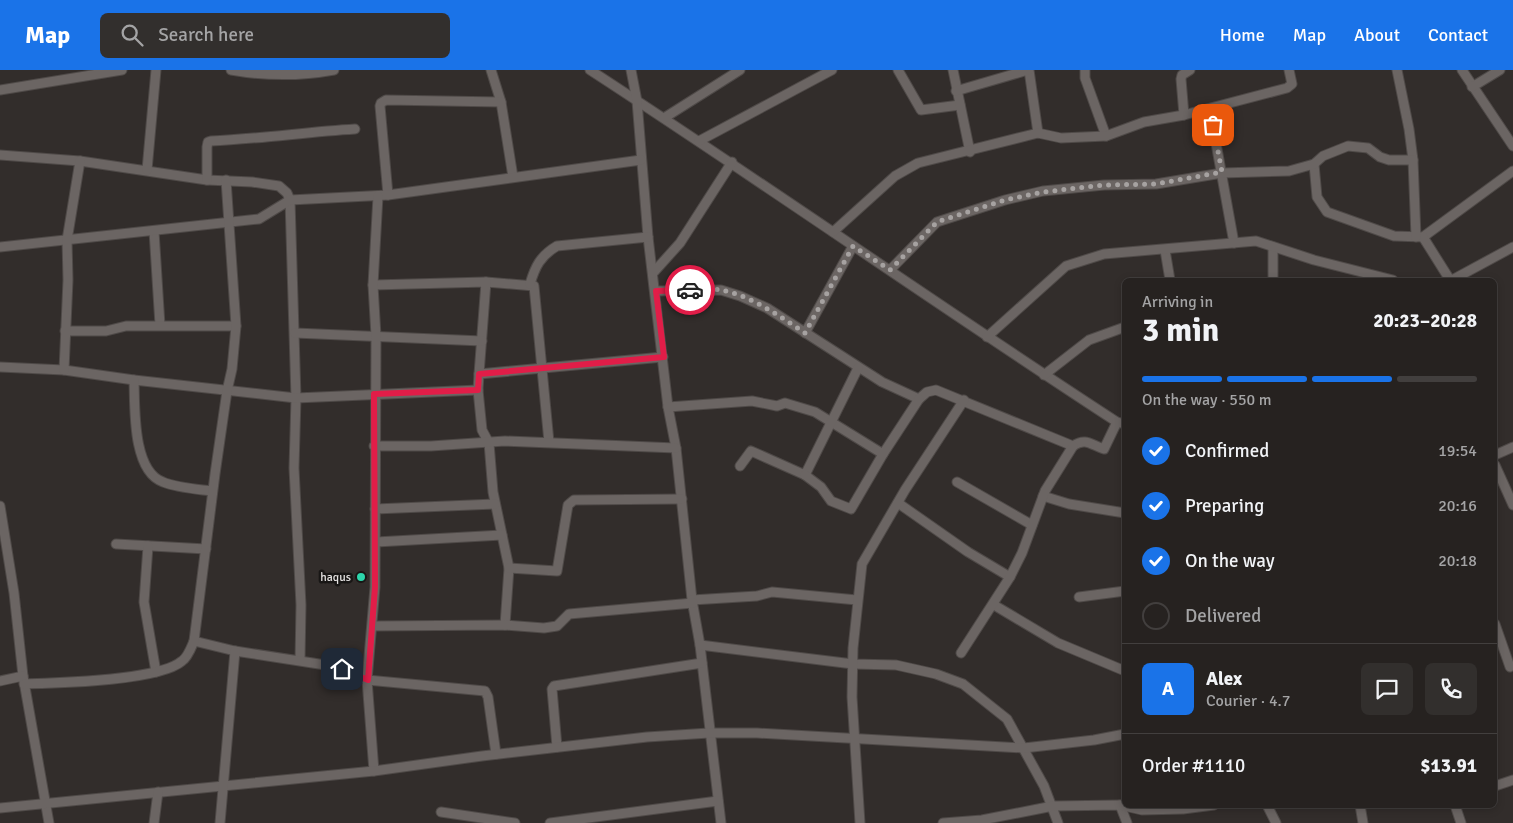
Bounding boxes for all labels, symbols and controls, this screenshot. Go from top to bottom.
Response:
search box [100,13,450,58]
text: Map [25,20,70,50]
icon: search [118,21,146,49]
text: Search here [158,23,254,47]
text: Home [1220,24,1265,46]
text: Map [1293,24,1326,46]
text: About [1354,24,1400,46]
text: Contact [1428,24,1488,46]
pin [1192,104,1234,146]
icon: bag [1199,111,1227,139]
courier [665,265,715,315]
icon: car [676,276,704,304]
text: Arriving in [1142,292,1213,312]
text: 20:23–20:28 [1373,309,1477,333]
text: 3 min [1142,311,1219,350]
text: On the way · 550 m [1142,390,1272,410]
icon: check [1142,437,1170,465]
text: Confirmed [1185,439,1269,463]
text: 19:54 [1438,441,1477,461]
icon: check [1142,492,1170,520]
text: Preparing [1185,494,1264,518]
text: 20:16 [1438,496,1477,516]
icon: check [1142,547,1170,575]
text: On the way [1185,549,1275,573]
text: 20:18 [1438,551,1477,571]
place label: haqus [320,570,351,585]
marker: haqus [355,571,367,583]
text: Delivered [1185,604,1261,628]
pin [321,648,363,690]
icon: home [328,655,356,683]
button: chat [1361,663,1413,715]
button: phone [1425,663,1477,715]
text: Alex [1206,667,1242,691]
text: A [1162,677,1174,701]
text: Courier · 4.7 [1206,691,1290,711]
text: Order #1110 [1142,754,1245,778]
text: $13.91 [1420,754,1477,778]

